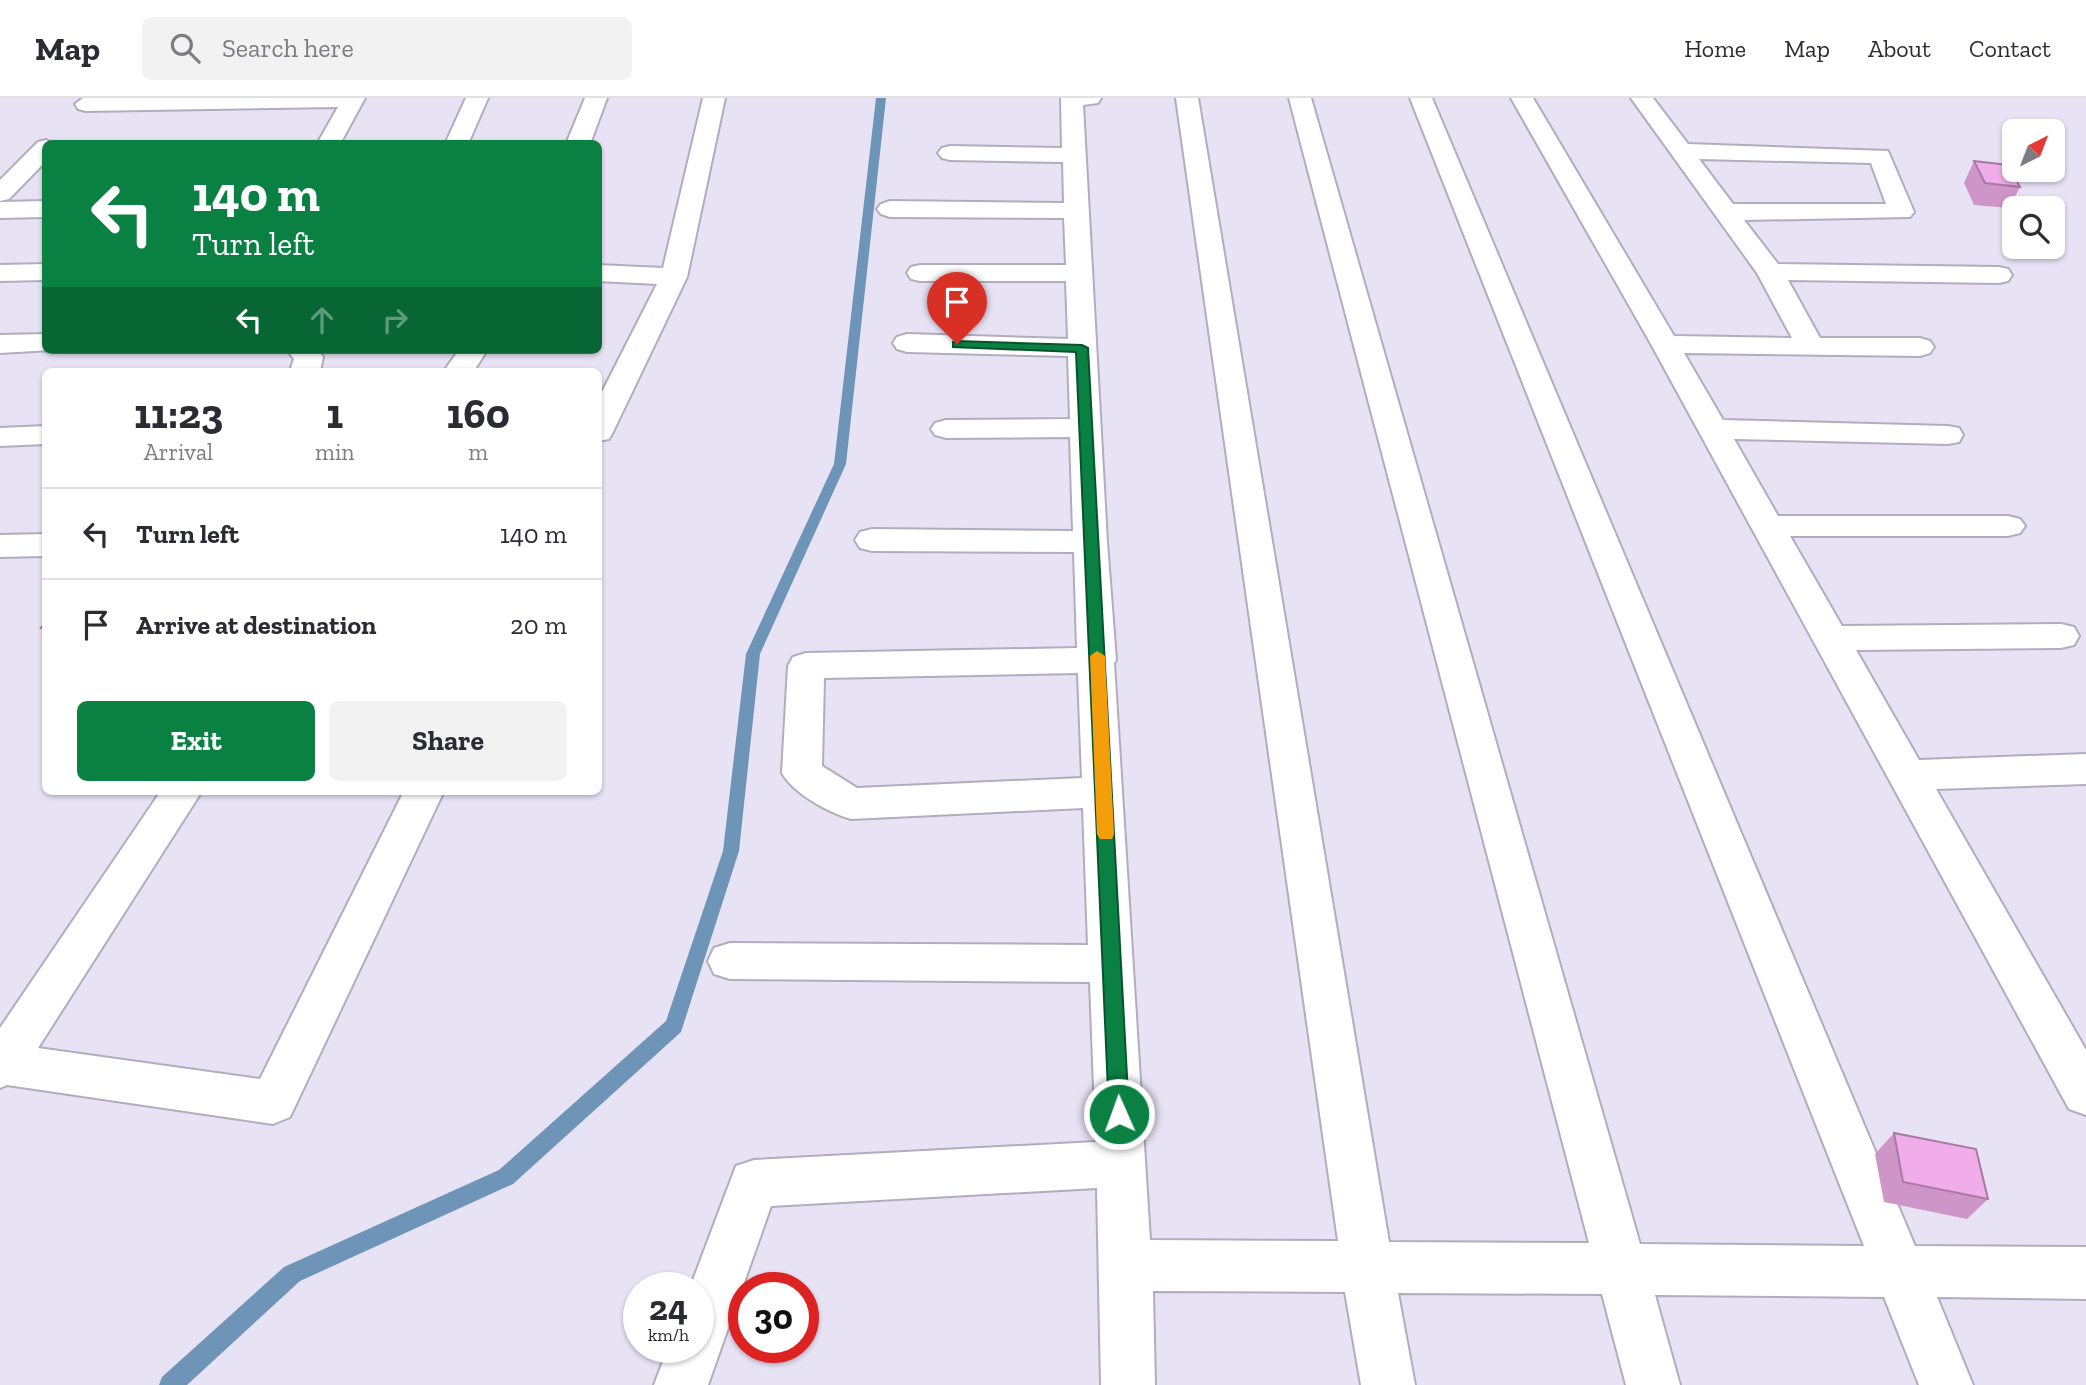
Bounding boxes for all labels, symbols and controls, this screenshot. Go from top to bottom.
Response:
search box [142,17,632,80]
text: Map [35,29,100,68]
icon: search [166,29,204,67]
text: Search here [222,32,354,64]
text: Home [1684,34,1746,63]
text: Map [1784,34,1830,63]
text: About [1868,34,1931,63]
text: Contact [1969,34,2051,63]
north arrow [2002,119,2065,182]
map controls [2002,119,2065,259]
text: 140 m [192,165,320,224]
icon: left [77,168,168,259]
button: search [2002,196,2065,259]
text: Turn left [192,225,314,263]
pin [927,272,987,344]
icon: arrive [938,283,976,321]
icon: left [230,301,268,339]
icon: ahead [303,301,341,339]
icon: right [376,301,414,339]
text: 11:23 [134,388,223,439]
text: 1 [326,388,343,439]
text: 160 [446,388,510,439]
text: Arrival [144,438,213,466]
text: min [315,438,355,466]
text: m [468,438,488,466]
icon: left [77,515,115,553]
text: Turn left [136,518,239,550]
text: 140 m [500,518,567,550]
icon: arrive [77,606,115,644]
text: Arrive at destination [136,609,376,641]
text: 20 m [510,609,567,641]
button: Exit [77,701,315,781]
button: Share [329,701,567,781]
position arrow [1082,1077,1156,1151]
speed limit sign: 30 [728,1272,819,1363]
text: 24 [649,1287,688,1329]
text: km/h [648,1324,689,1346]

